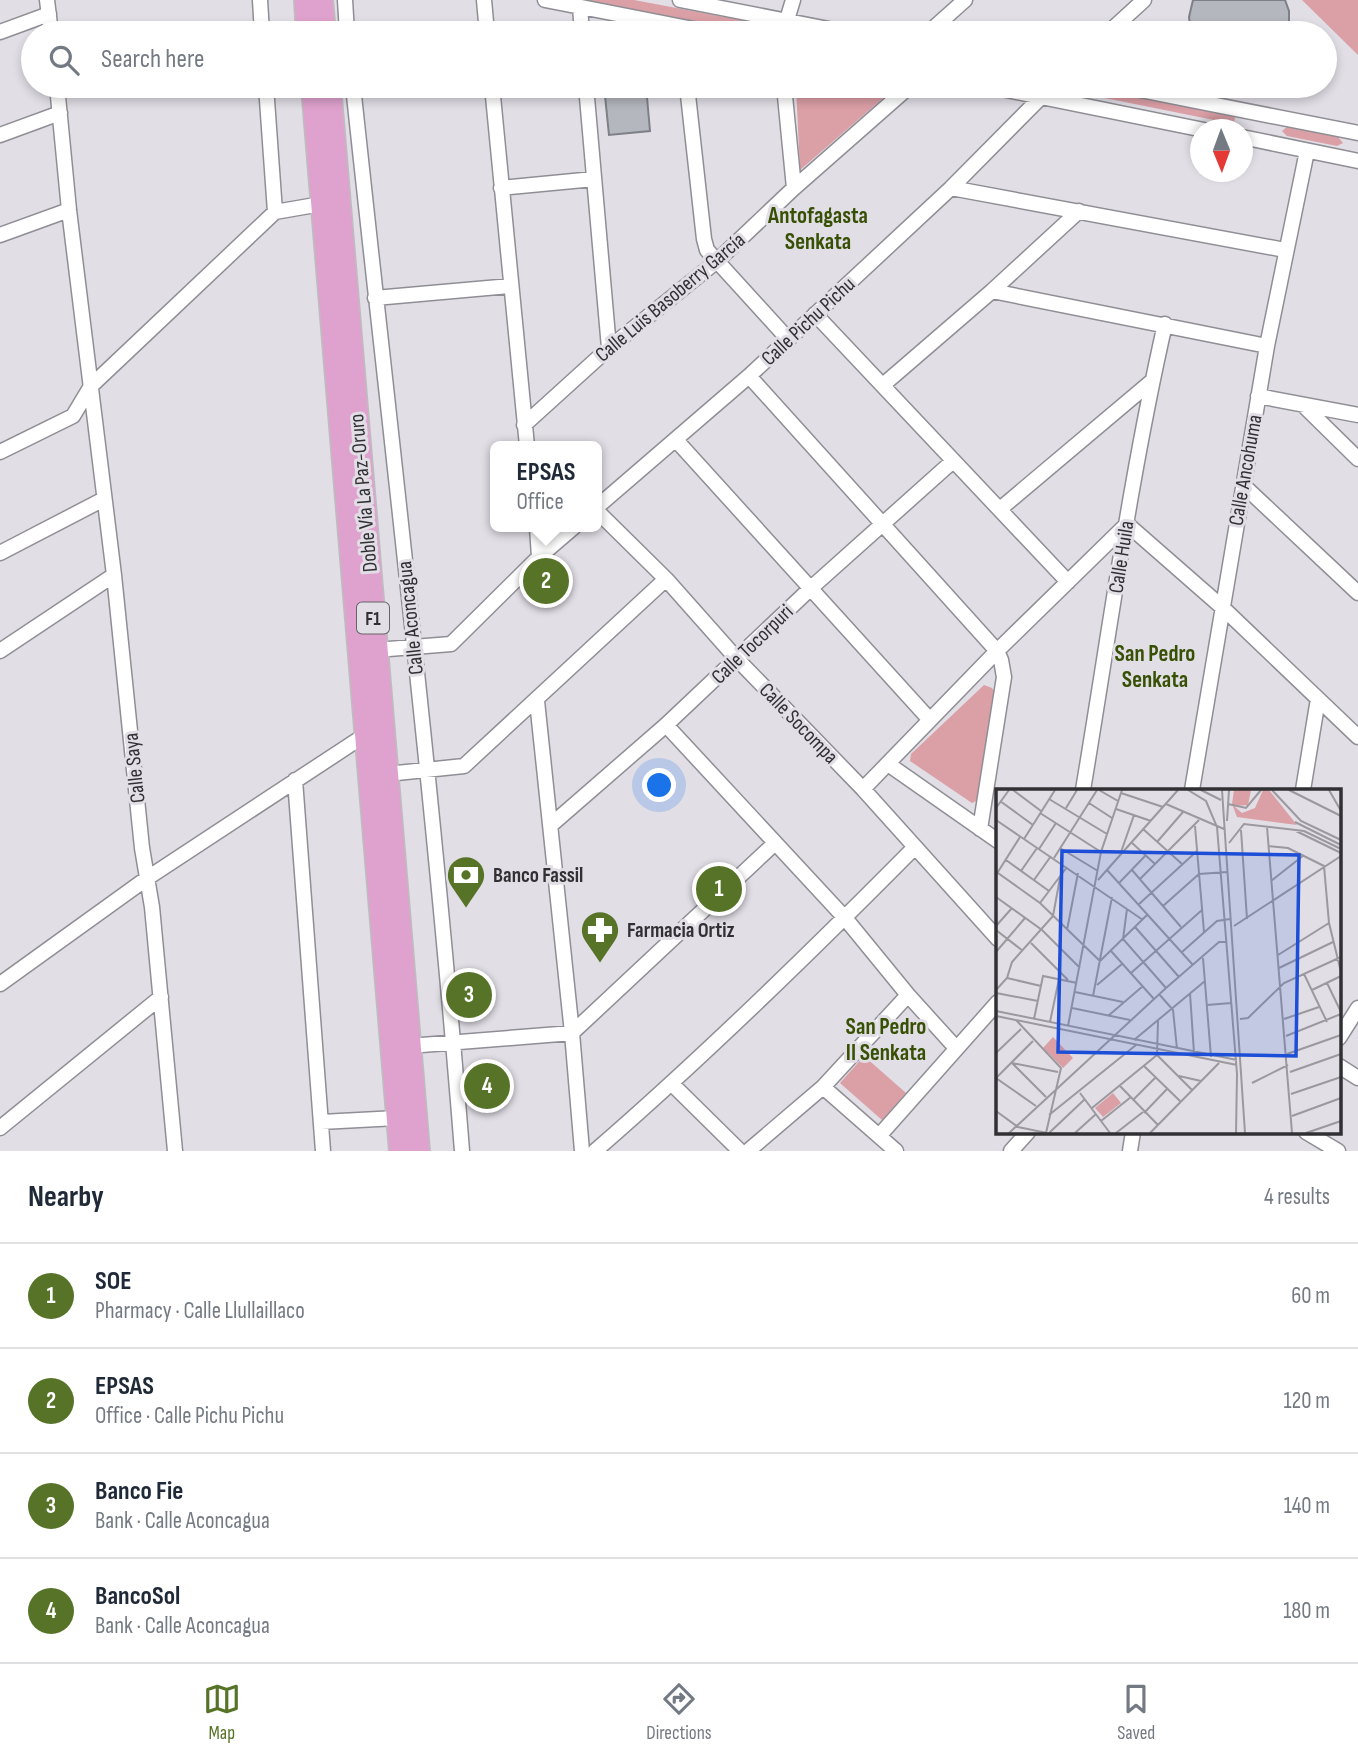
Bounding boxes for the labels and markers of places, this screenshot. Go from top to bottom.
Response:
pin: 2 [523,555,569,607]
bank icon: Banco Fassil [445,854,487,909]
place label: Banco Fassil [493,863,583,888]
pin: 1 [696,863,742,915]
pharmacy icon: Farmacia Ortiz [579,909,621,964]
place label: Farmacia Ortiz [627,918,735,943]
pin: 3 [446,969,492,1021]
pin: 4 [464,1060,510,1112]

